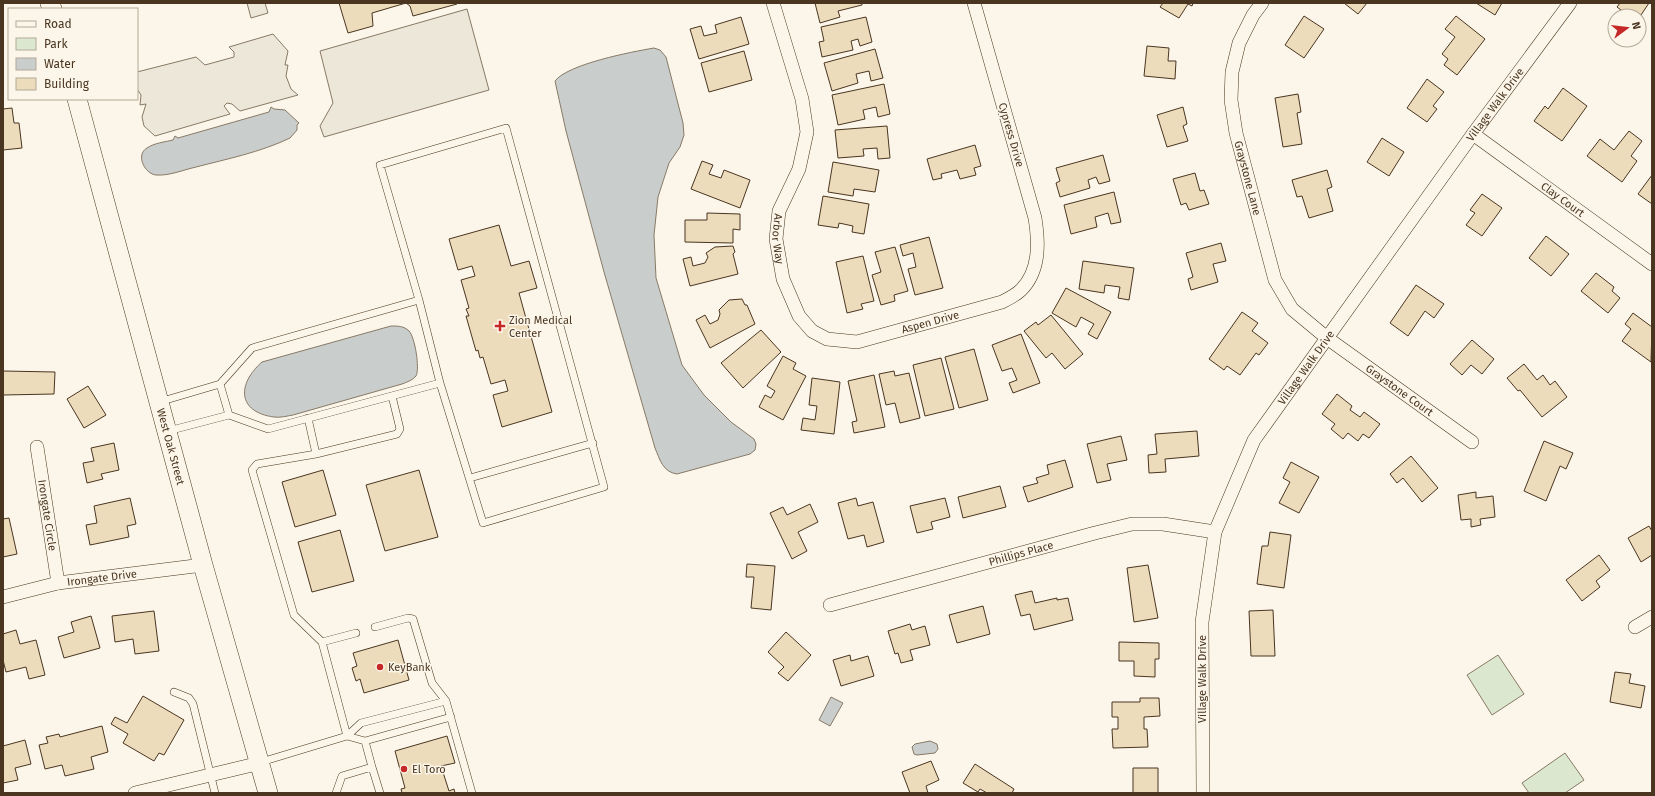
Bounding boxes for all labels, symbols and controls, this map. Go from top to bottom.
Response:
legend [8,8,138,100]
north arrow [1607,8,1647,48]
text: Road [44,17,72,31]
text: N [1629,20,1643,31]
text: Park [44,37,68,51]
text: Water [44,57,76,71]
street label: Village Walk Drive [1463,65,1526,144]
text: Building [44,77,90,91]
street label: Cypress Drive [996,101,1026,169]
street label: Graystone Lane [1232,139,1264,217]
street label: Clay Court [1539,179,1587,219]
street label: Arbor Way [769,213,787,265]
street label: Aspen Drive [900,308,960,336]
place label: Zion Medical Center [509,314,572,340]
marker: Zion Medical Center [494,320,506,332]
street label: Village Walk Drive [1275,328,1337,407]
street label: Graystone Court [1363,362,1436,419]
street label: West Oak Street [154,407,188,486]
street label: Irongate Circle [36,479,59,552]
street label: Phillips Place [987,538,1055,568]
street label: Irongate Drive [66,567,138,588]
street label: Village Walk Drive [1196,635,1209,723]
place label: KeyBank [388,661,431,674]
marker: KeyBank [375,662,385,672]
place label: El Toro [412,763,446,776]
marker: El Toro [399,764,409,774]

